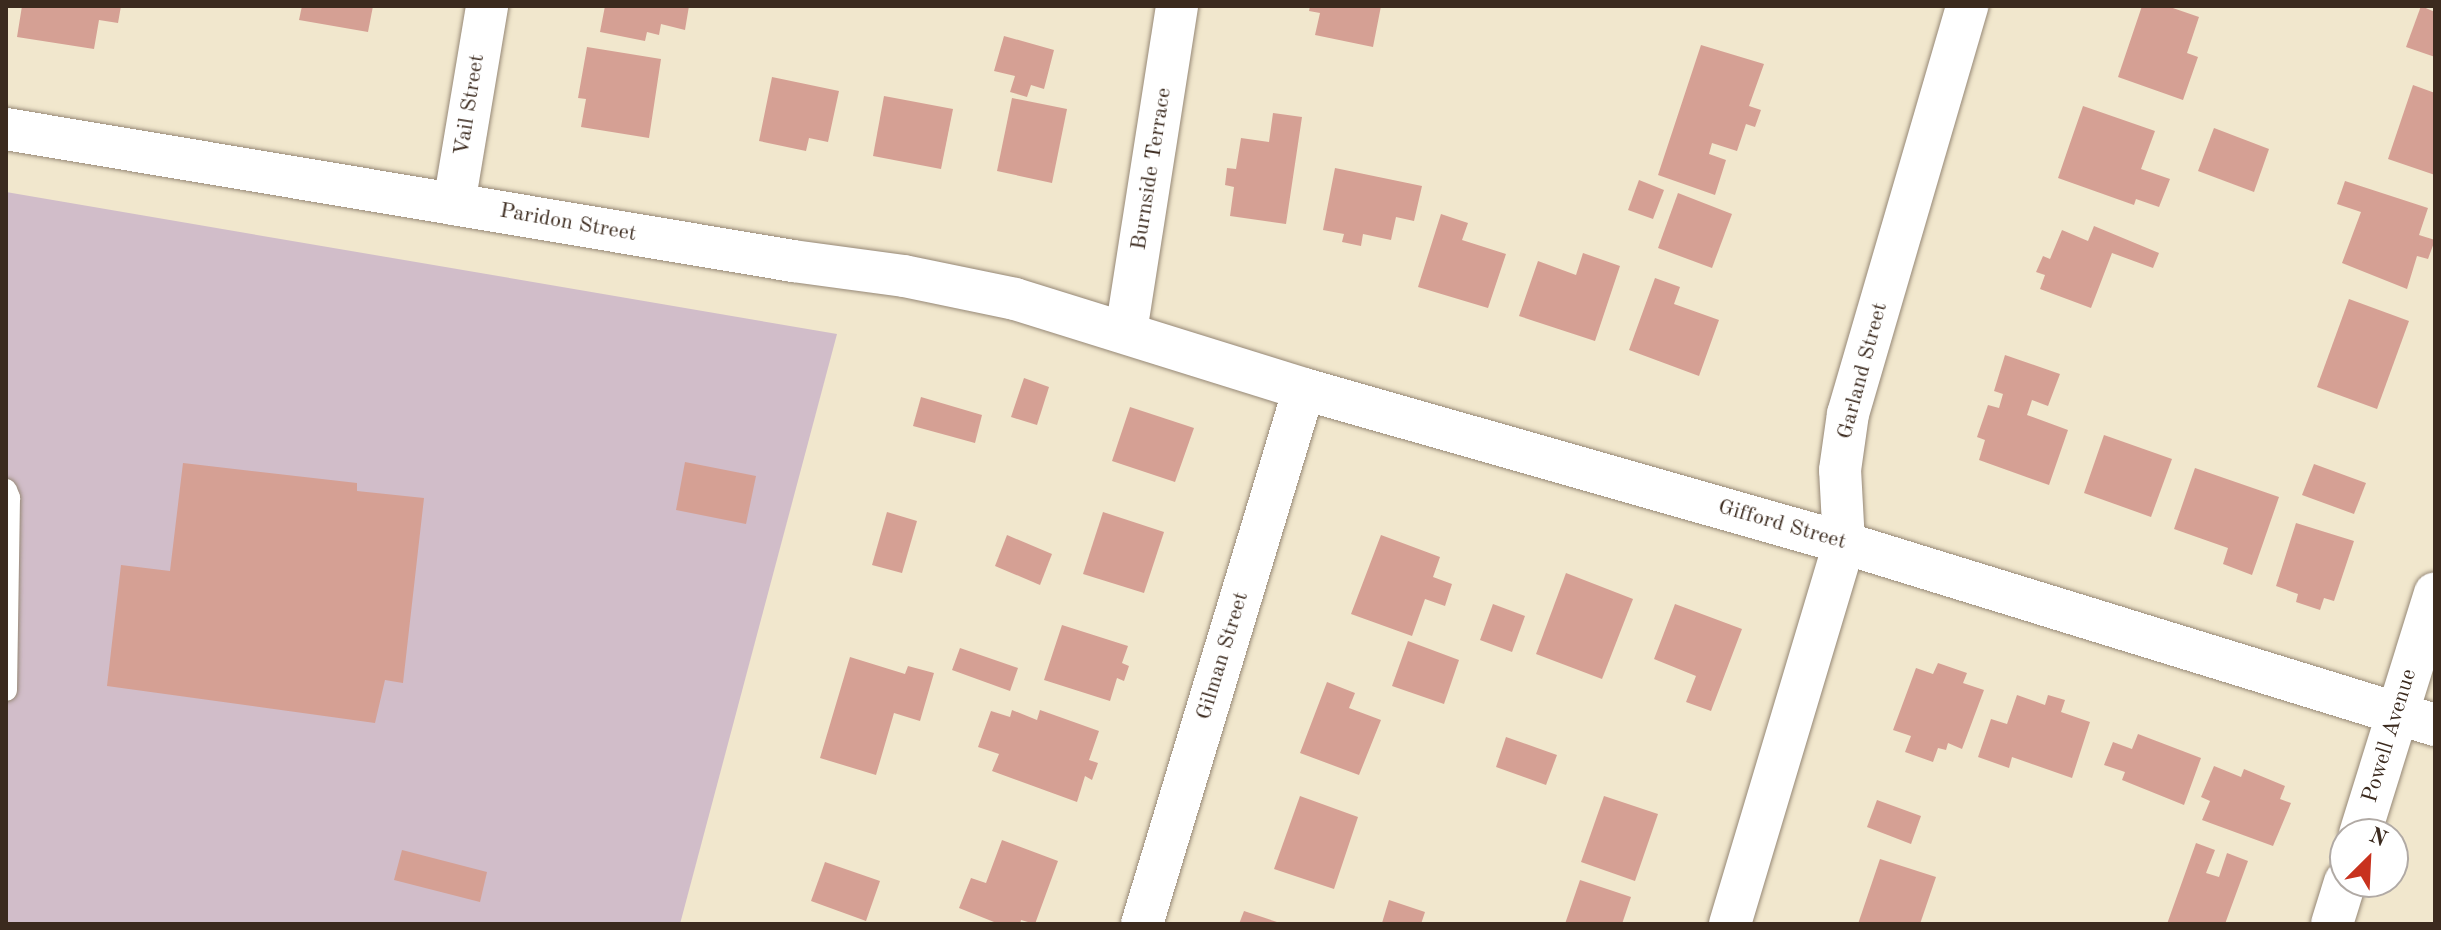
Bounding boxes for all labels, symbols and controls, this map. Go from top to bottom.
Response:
street label: Vail Street [449,52,491,158]
street label: Burnside Terrace [1126,86,1178,252]
street label: Paridon Street [497,198,639,248]
street label: Garland Street [1832,300,1894,442]
street label: Gifford Street [1715,494,1849,556]
street label: Gilman Street [1191,589,1255,723]
street label: Powell Avenue [2357,666,2423,806]
north arrow [2329,818,2409,898]
text: N [2366,824,2390,851]

